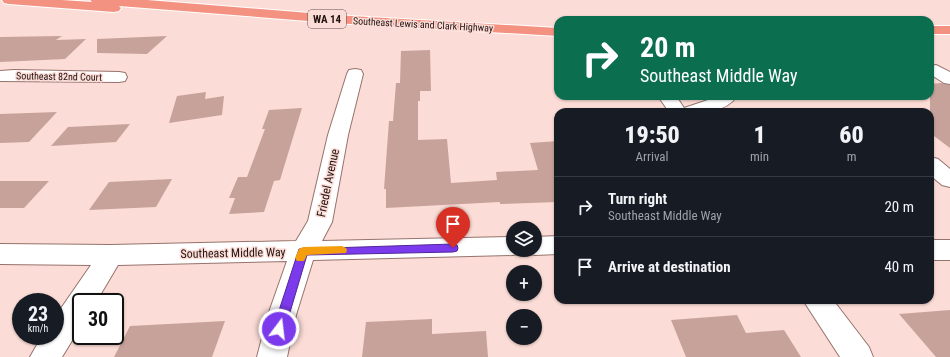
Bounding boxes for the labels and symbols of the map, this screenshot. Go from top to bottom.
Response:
road number: WA 14 [308,10,346,28]
street label: Southeast Lewis and Clark Highway [353,15,493,34]
street label: Southeast 82nd Court [16,70,102,83]
street label: Friedel Avenue [314,147,342,218]
pin [436,207,470,248]
street label: Southeast Middle Way [180,245,286,261]
speed limit sign: 30 [72,293,124,345]
position arrow [258,308,300,350]

